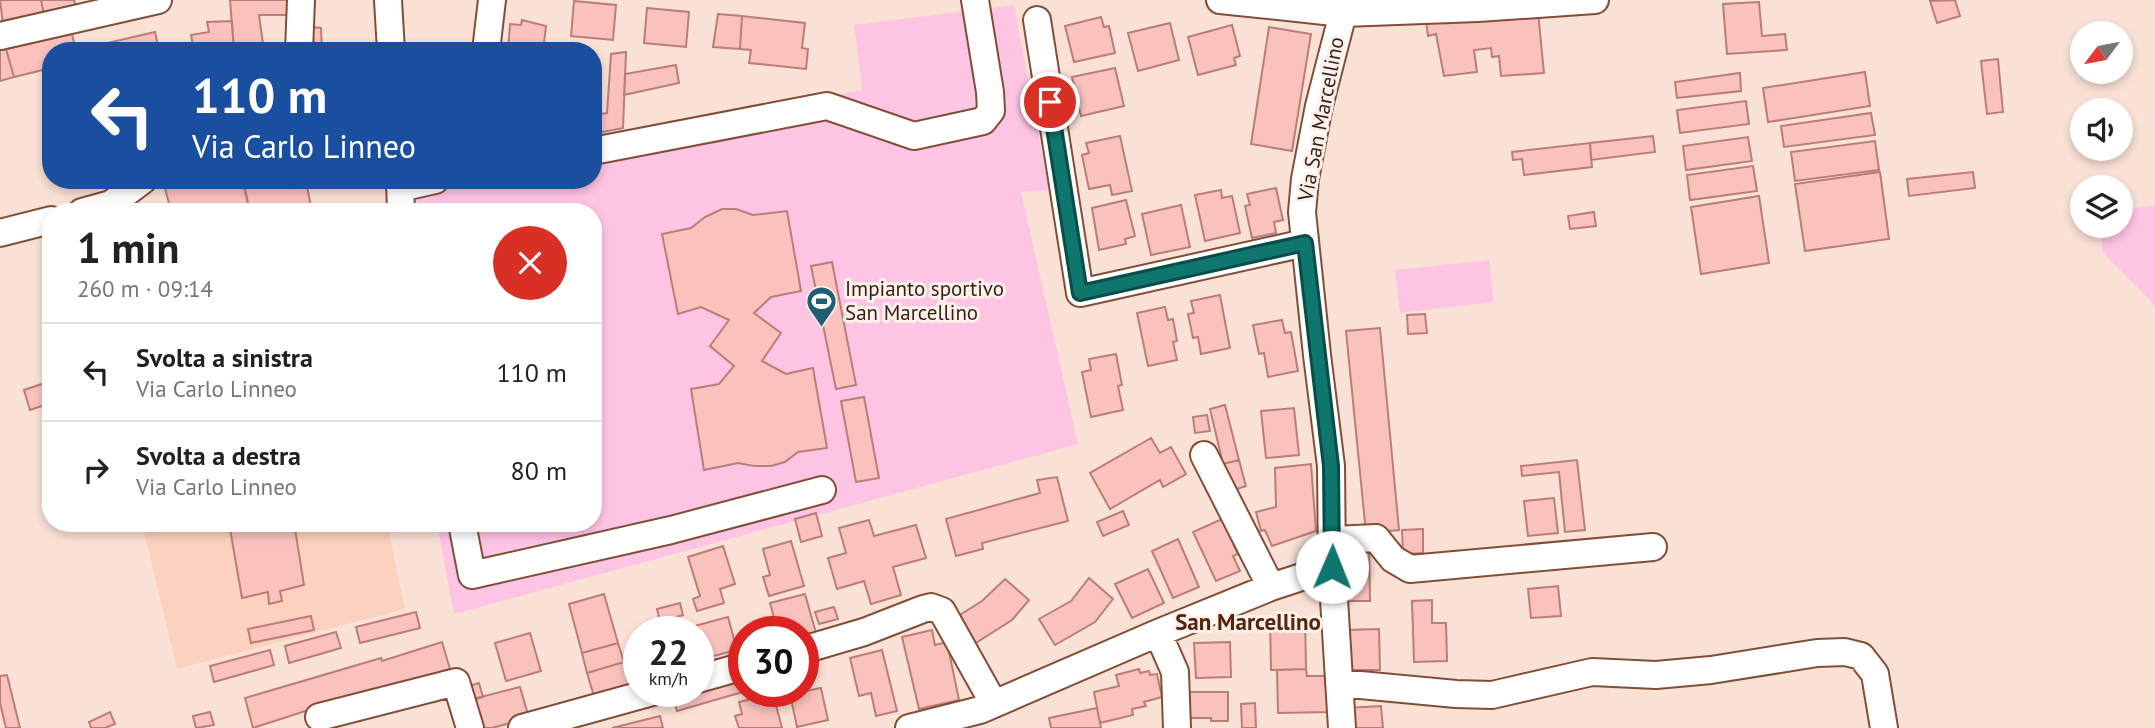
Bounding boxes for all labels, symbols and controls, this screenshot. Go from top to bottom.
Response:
north arrow [2070,21,2133,84]
map controls [2070,21,2133,238]
street label: Via San Marcellino [1291,35,1350,204]
text: 110 m [192,63,327,127]
icon: left [77,70,168,161]
pin [1020,72,1080,132]
icon: arrive [1031,83,1069,121]
button: sound [2070,98,2133,161]
text: Via Carlo Linneo [192,125,416,167]
button: layers [2070,175,2133,238]
text: 1 min [77,220,179,275]
button: close [493,226,567,300]
text: 260 m · 09:14 [77,274,213,303]
place label: Impianto sportivo San Marcellino [845,275,1004,326]
sports icon: Impianto sportivo San Marcellino [805,284,839,328]
text: Svolta a sinistra [136,341,313,374]
icon: left [77,353,115,391]
text: 110 m [496,356,567,389]
text: Via Carlo Linneo [136,374,297,403]
text: Svolta a destra [136,439,301,472]
icon: right [77,451,115,489]
text: 80 m [511,454,567,487]
text: Via Carlo Linneo [136,472,297,501]
position arrow [1295,530,1369,604]
district label: San Marcellino [1175,607,1321,636]
speed limit sign: 30 [728,616,819,707]
text: 22 [649,629,688,675]
text: km/h [649,667,688,690]

